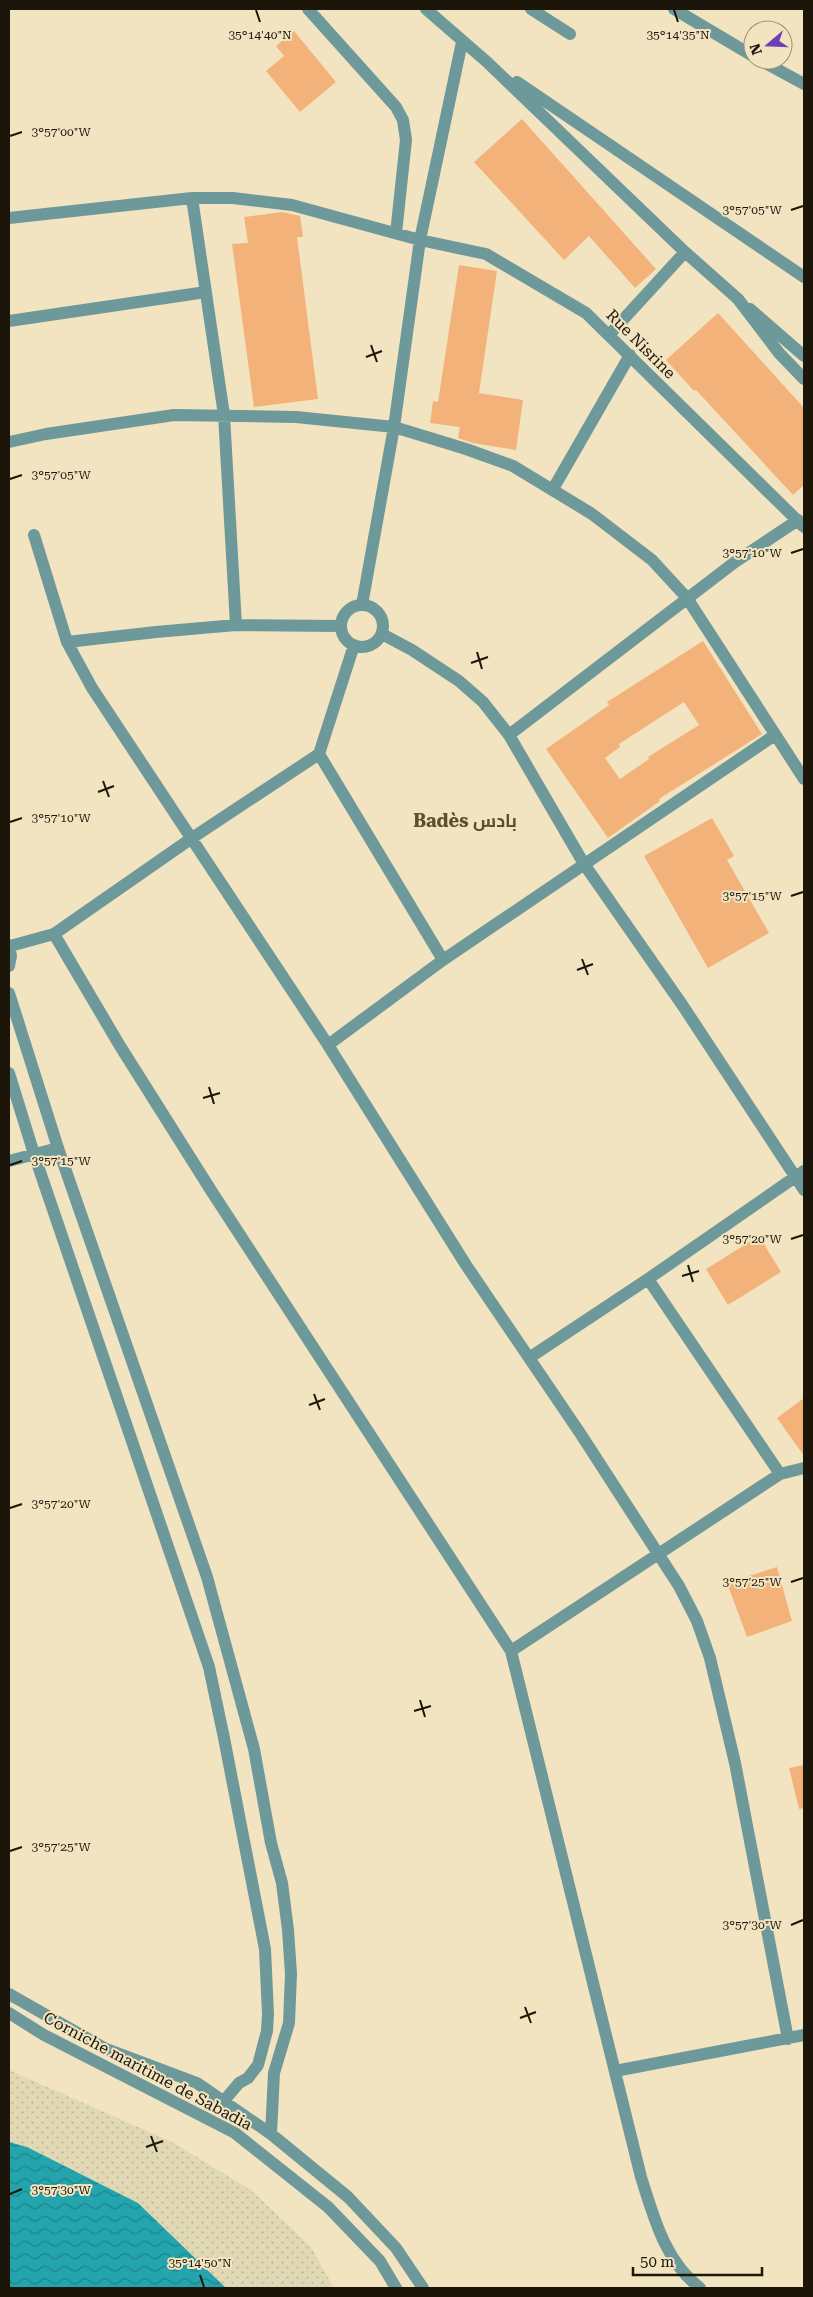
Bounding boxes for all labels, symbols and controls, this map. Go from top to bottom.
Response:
north arrow [743,20,793,70]
text: 35°14'40"N [228,28,292,42]
text: 35°14'35"N [646,28,710,42]
text: N [746,41,765,57]
text: 3°57'00"W [31,125,91,139]
text: 3°57'05"W [722,203,782,217]
street label: Rue Nisrine [602,305,680,383]
text: 3°57'05"W [31,468,91,482]
text: 3°57'10"W [722,546,782,560]
district label: Badès بادس [413,810,517,832]
text: 3°57'10"W [31,811,91,825]
text: 3°57'15"W [722,889,782,903]
text: 3°57'15"W [31,1154,91,1168]
text: 3°57'20"W [722,1232,782,1246]
text: 3°57'20"W [31,1497,91,1511]
text: 3°57'25"W [722,1575,782,1589]
text: 3°57'25"W [31,1840,91,1854]
text: 3°57'30"W [722,1918,782,1932]
street label: Corniche maritime de Sabadia [40,2008,256,2134]
text: 3°57'30"W [31,2183,91,2197]
scale bar [633,2244,762,2276]
text: 50 m [640,2253,675,2271]
text: 35°14'50"N [168,2256,232,2270]

